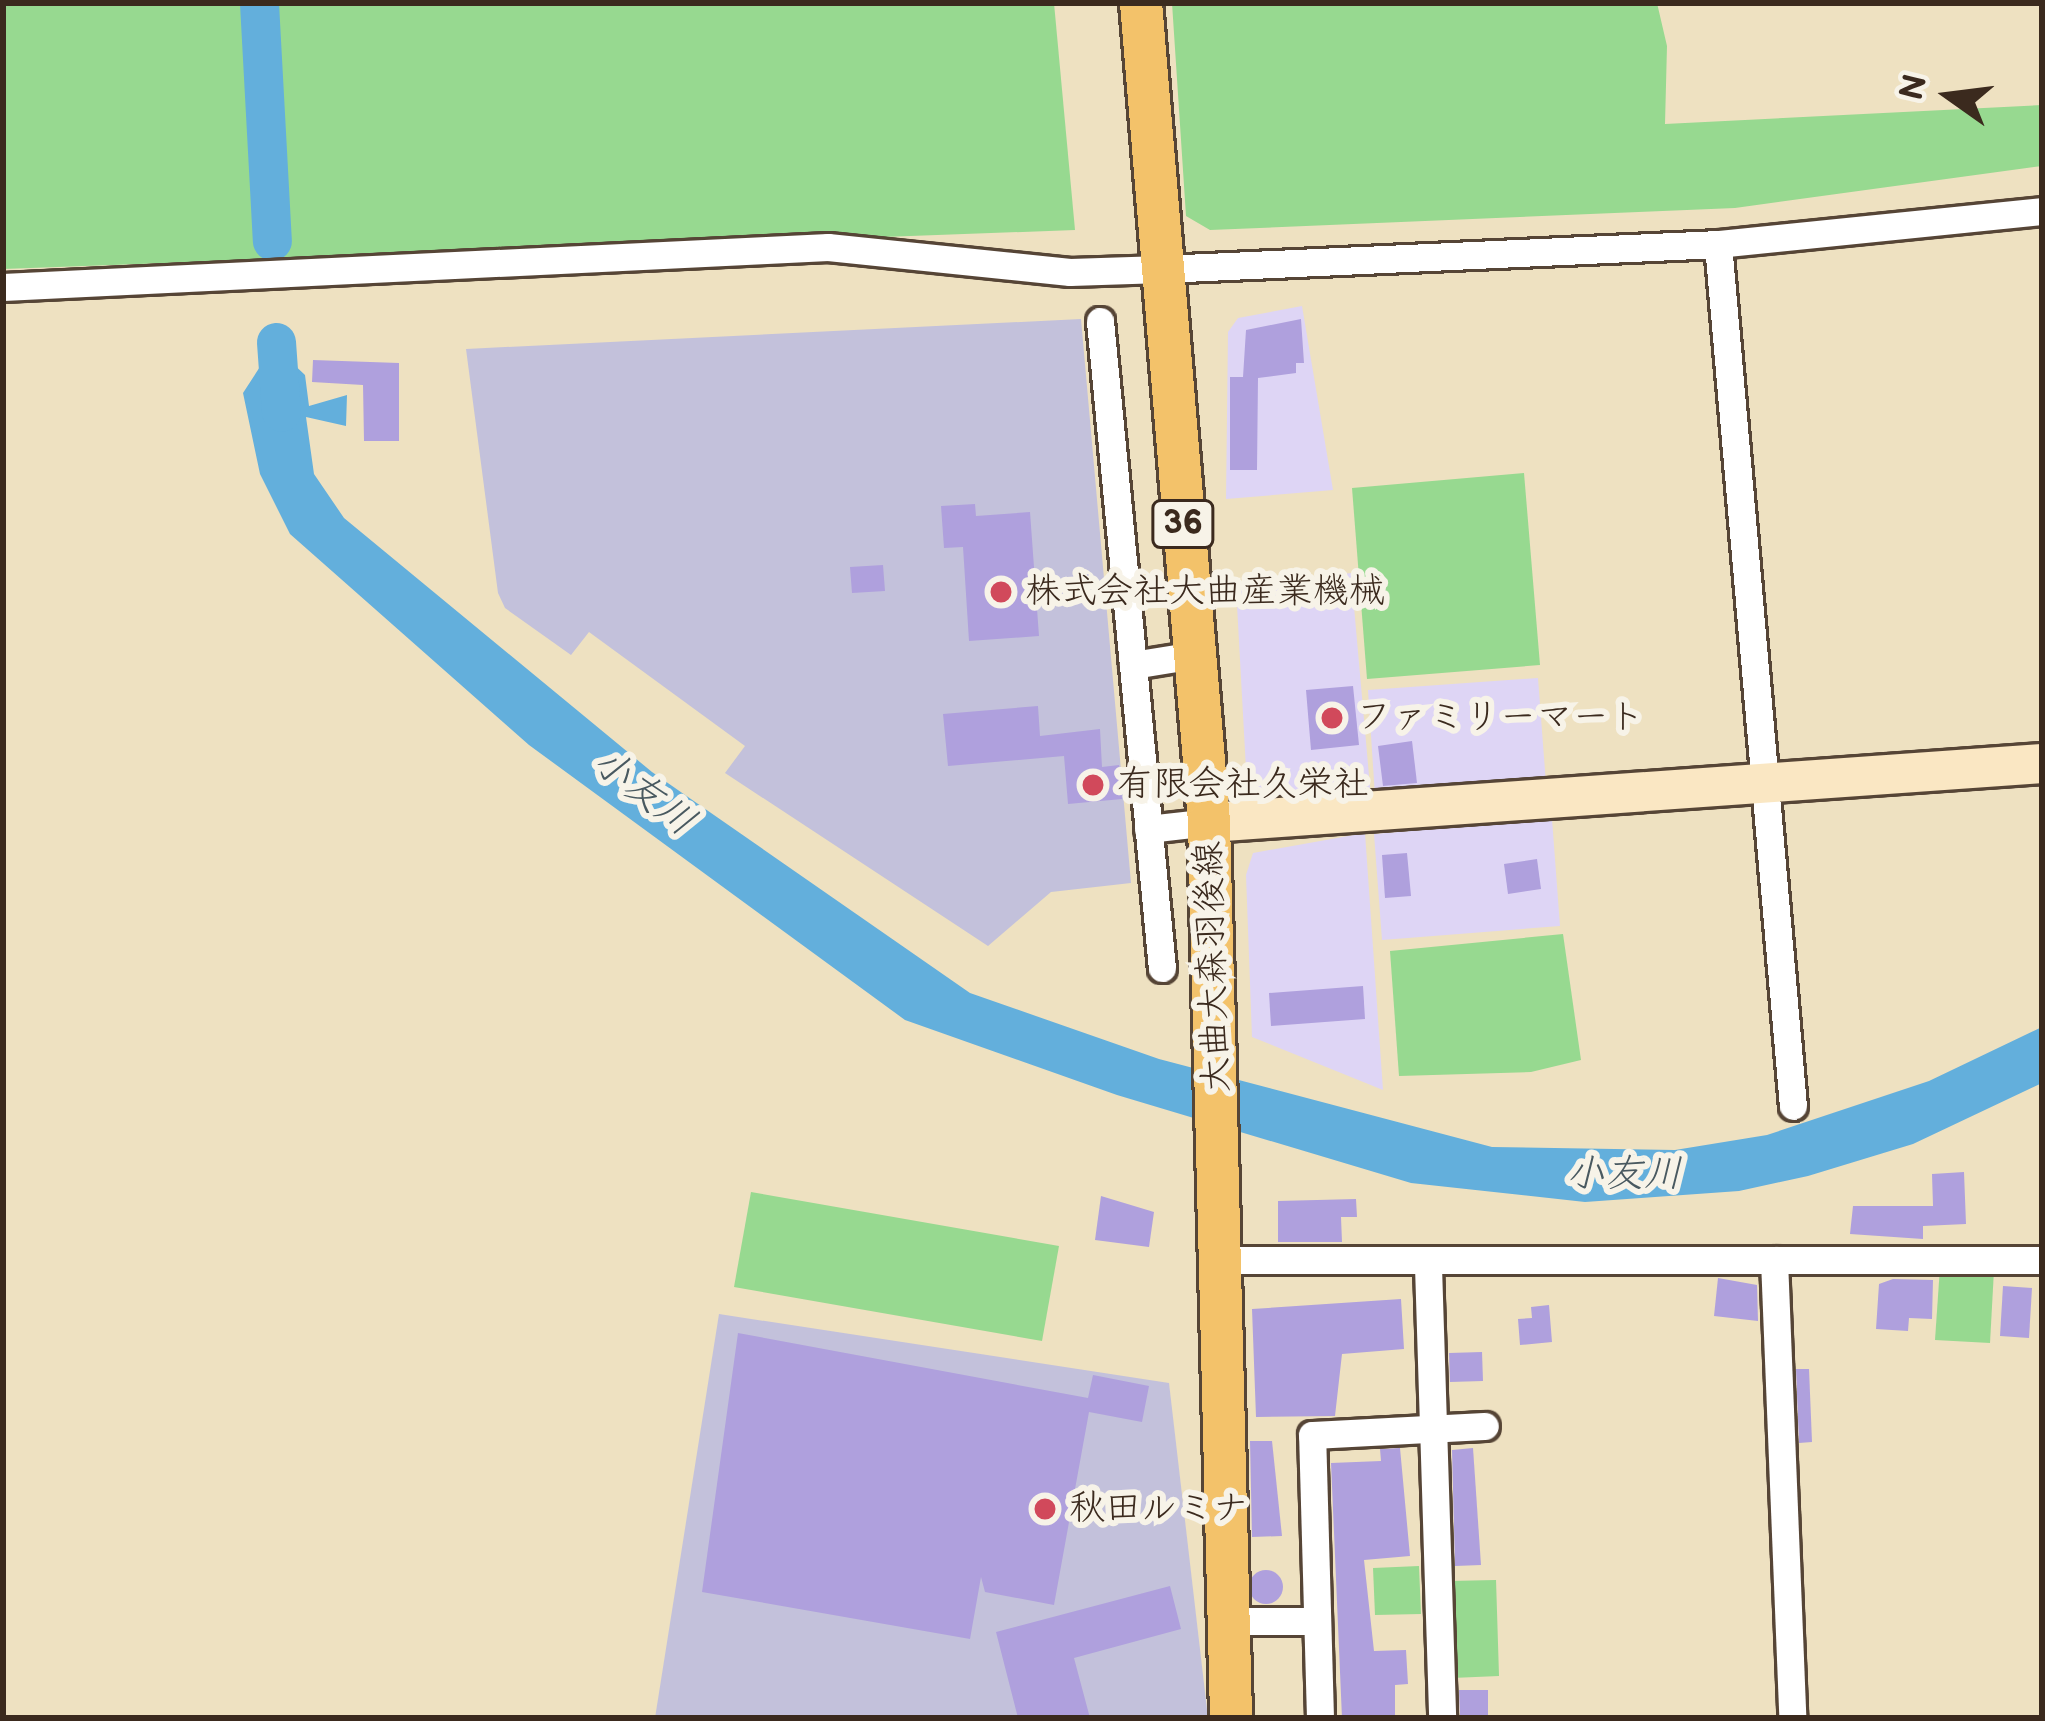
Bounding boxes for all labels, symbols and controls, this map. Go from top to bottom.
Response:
north arrow [1889,36,2009,156]
text: N [1892,70,1936,104]
road number: 36 [1150,497,1216,551]
place label: 株式会社大曲産業機械 [1025,570,1385,614]
marker: 株式会社大曲産業機械 [988,579,1014,605]
place label: ファミリーマート [1356,696,1644,740]
marker: ファミリーマート [1319,705,1345,731]
water label: 小友川 [582,739,704,847]
place label: 有限会社久栄社 [1117,763,1369,807]
marker: 有限会社久栄社 [1080,772,1106,798]
street label: 大曲大森羽後線 [1187,840,1239,1094]
water label: 小友川 [1566,1152,1682,1198]
place label: 秋田ルミナ [1069,1487,1249,1531]
marker: 秋田ルミナ [1032,1496,1058,1522]

